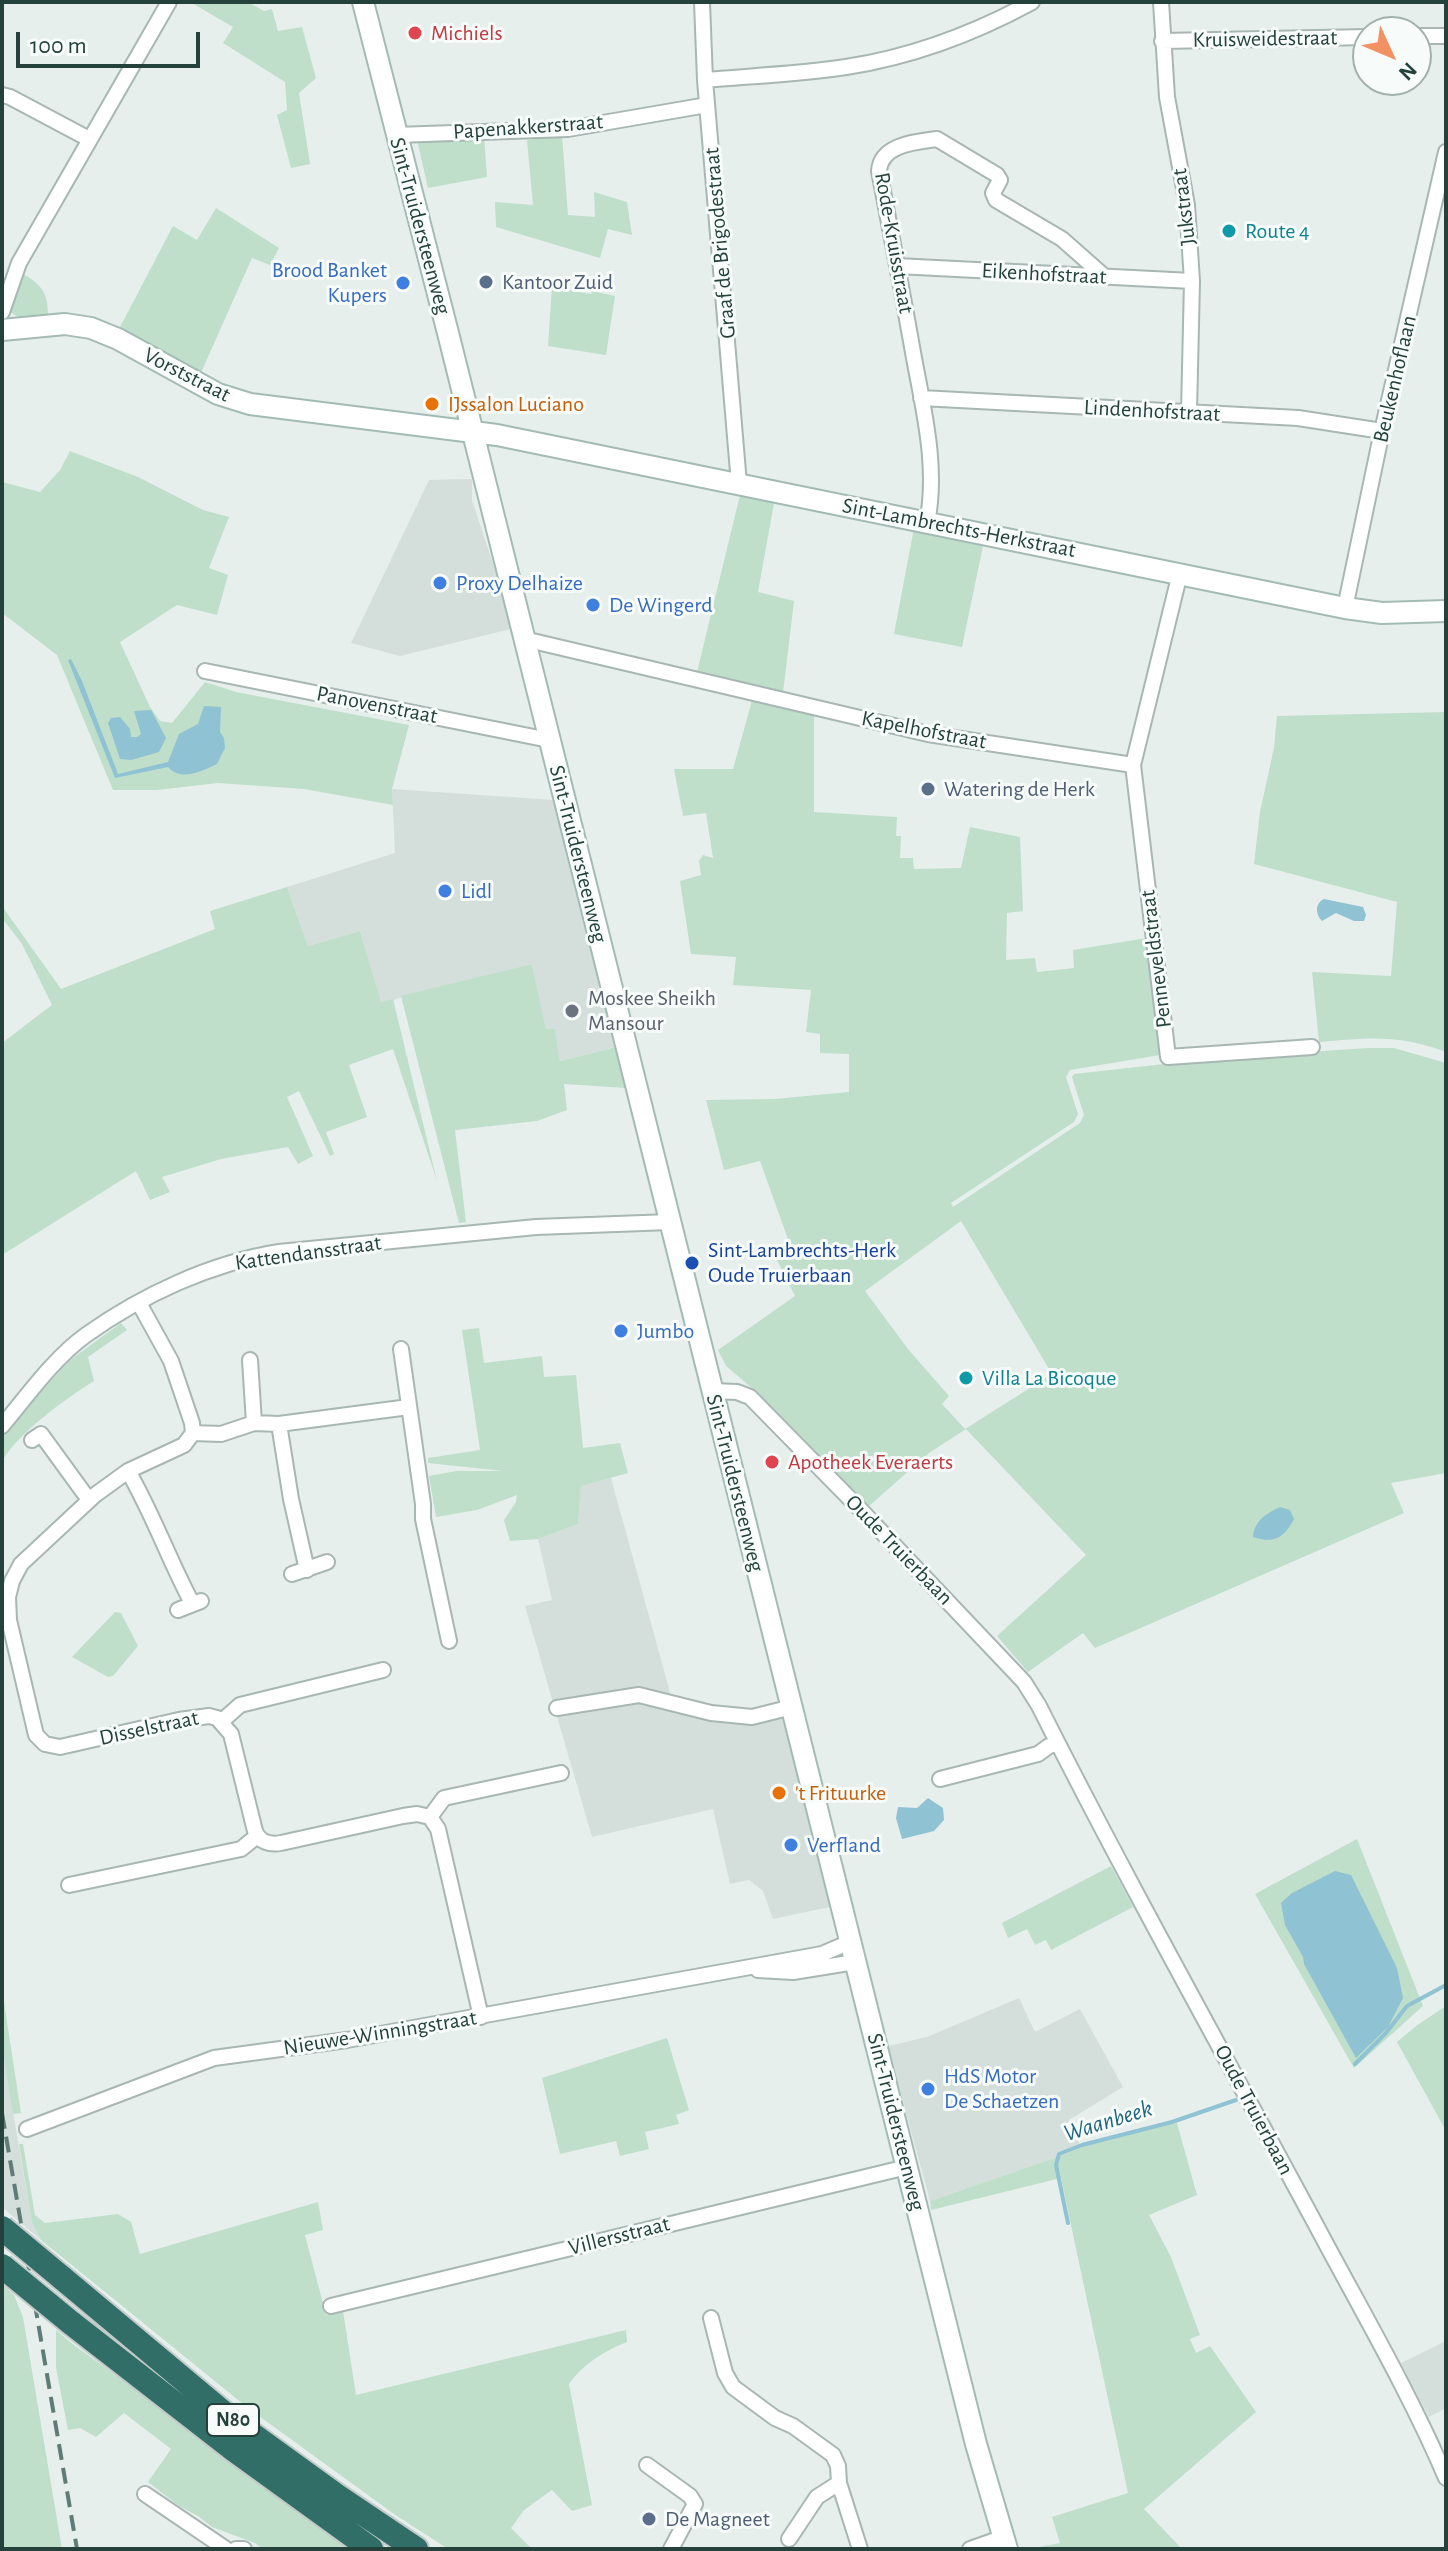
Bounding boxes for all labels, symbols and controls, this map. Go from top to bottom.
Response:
scale bar [20,16,204,66]
north arrow [1352,16,1432,96]
place label: Michiels [431,20,503,46]
marker: Michiels [406,24,424,42]
street label: Kruisweidestraat [1193,25,1337,53]
text: 100 m [30,34,87,58]
text: N [1395,58,1421,84]
street label: Papenakkerstraat [452,109,604,145]
street label: Sint-Truidersteenweg [384,135,456,317]
street label: Graaf de Brigodestraat [698,146,742,340]
street label: Jukstraat [1166,167,1202,247]
street label: Rode-Kruisstraat [869,170,919,316]
place label: Route 4 [1245,218,1310,244]
marker: Route 4 [1220,222,1238,240]
place label: Brood Banket Kupers [272,257,387,308]
street label: Eikenhofstraat [981,258,1107,290]
place label: Kantoor Zuid [502,269,613,295]
marker: Kantoor Zuid [477,273,495,291]
marker: Brood Banket Kupers [394,274,412,292]
street label: Beukenhoflaan [1368,313,1422,445]
street label: Vorststraat [139,342,235,408]
place label: IJssalon Luciano [448,391,584,417]
street label: Lindenhofstraat [1083,394,1221,428]
marker: IJssalon Luciano [423,395,441,413]
street label: Sint-Lambrechts-Herkstraat [840,492,1078,564]
place label: Proxy Delhaize [456,570,583,596]
marker: Proxy Delhaize [431,574,449,592]
place label: De Wingerd [609,592,713,618]
marker: De Wingerd [584,596,602,614]
street label: Panovenstraat [314,680,440,730]
street label: Kapelhofstraat [859,705,989,755]
street label: Sint-Truidersteenweg [543,763,613,945]
place label: Watering de Herk [944,776,1095,802]
marker: Watering de Herk [919,780,937,798]
place label: Lidl [461,878,492,904]
marker: Lidl [436,882,454,900]
street label: Penneveldstraat [1134,889,1178,1029]
place label: Moskee Sheikh Mansour [588,985,716,1036]
marker: Moskee Sheikh Mansour [563,1002,581,1020]
street label: Kattendansstraat [233,1230,383,1276]
place label: Sint-Lambrechts-Herk Oude Truierbaan [708,1237,896,1288]
marker: Sint-Lambrechts-Herk Oude Truierbaan [683,1254,701,1272]
place label: Jumbo [637,1318,694,1344]
marker: Jumbo [612,1322,630,1340]
place label: Villa La Bicoque [982,1365,1116,1391]
marker: Villa La Bicoque [957,1369,975,1387]
street label: Sint-Truidersteenweg [700,1392,770,1574]
place label: Apotheek Everaerts [788,1449,953,1475]
marker: Apotheek Everaerts [763,1453,781,1471]
street label: Oude Truierbaan [840,1489,958,1611]
street label: Disselstraat [97,1705,201,1751]
place label: 't Frituurke [795,1780,886,1806]
marker: 't Frituurke [770,1784,788,1802]
place label: Verfland [807,1832,881,1858]
marker: Verfland [782,1836,800,1854]
street label: Nieuwe-Winningstraat [281,2005,479,2061]
street label: Sint-Truidersteenweg [861,2031,931,2213]
street label: Oude Truierbaan [1209,2040,1299,2180]
place label: HdS Motor De Schaetzen [944,2063,1059,2114]
marker: HdS Motor De Schaetzen [919,2080,937,2098]
water label: Waanbeek [1060,2094,1156,2148]
street label: Villersstraat [566,2211,672,2261]
road number: N80 [207,2404,259,2436]
place label: De Magneet [665,2506,770,2532]
marker: De Magneet [640,2510,658,2528]

